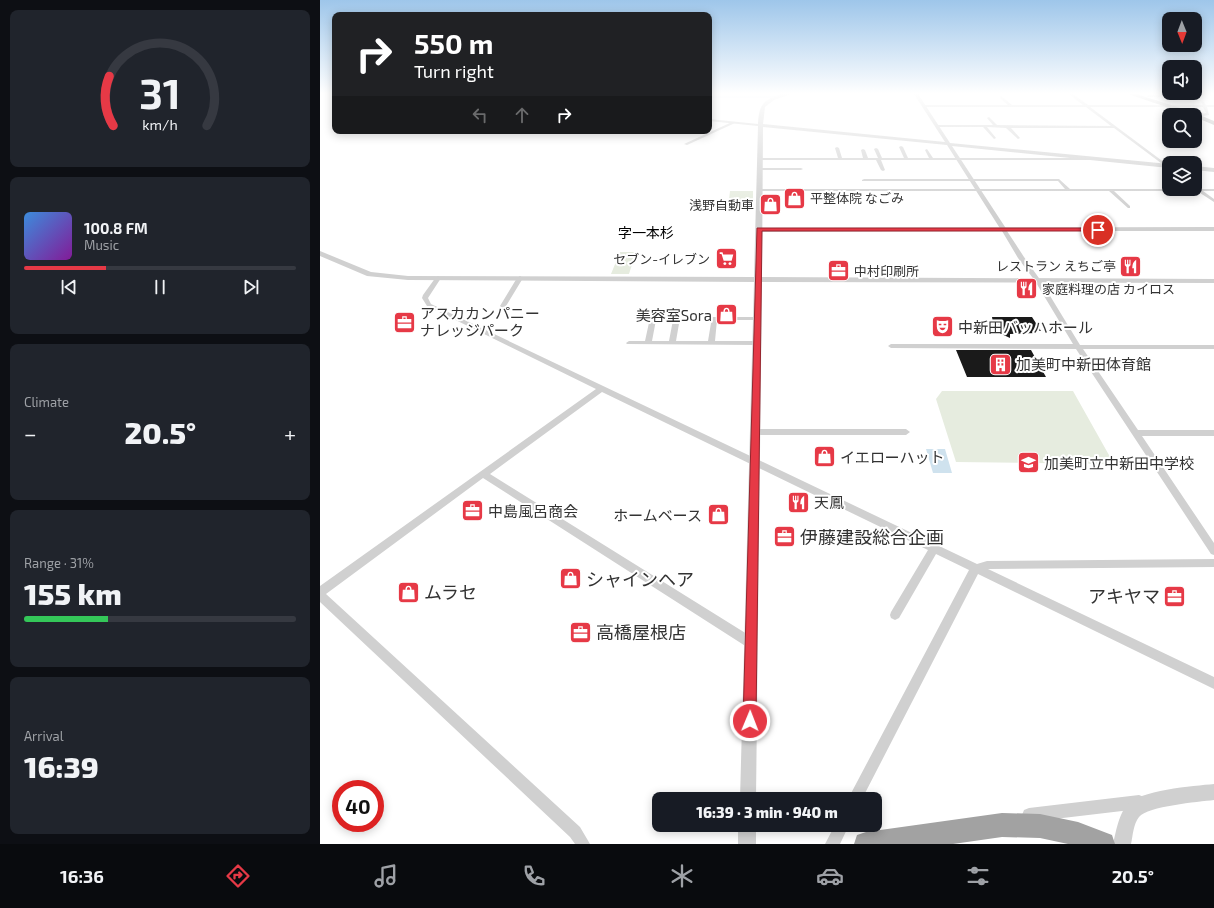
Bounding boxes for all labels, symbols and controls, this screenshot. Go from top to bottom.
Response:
north arrow [1162,12,1202,52]
map controls [1162,12,1202,196]
text: 550 m [414,26,493,60]
icon: right [348,28,400,80]
text: Turn right [414,60,494,82]
button: sound [1162,60,1202,100]
text: 31 [139,67,181,117]
icon: left [469,104,491,126]
icon: ahead [511,104,533,126]
icon: right [553,104,575,126]
button: search [1162,108,1202,148]
text: km/h [142,116,178,133]
button: layers [1162,156,1202,196]
shop icon: 平整体院 なごみ [781,185,807,211]
place label: 平整体院 なごみ [810,190,904,206]
shop icon: 浅野自動車 [757,192,783,218]
place label: 浅野自動車 [689,197,754,213]
pin [1081,213,1115,247]
text: 100.8 FM [84,219,148,237]
icon: arrive [1087,219,1109,241]
district label: 字一本杉 [618,224,674,241]
text: Music [84,237,119,253]
supermarket icon: セブン-イレブン [713,246,739,272]
place label: セブン-イレブン [613,251,710,267]
restaurant icon: レストラン えちご亭 [1118,253,1144,279]
office icon: 中村印刷所 [825,258,851,284]
place label: レストラン えちご亭 [996,258,1116,274]
place label: 中村印刷所 [854,263,919,279]
icon: previous [58,276,80,298]
icon: pause [149,276,171,298]
icon: next [240,276,262,298]
restaurant icon: 家庭料理の店 カイロス [1014,276,1040,302]
place label: 家庭料理の店 カイロス [1042,281,1175,297]
shop icon: 美容室Sora [714,302,740,328]
place label: アスカカンパニー ナレッジパーク [420,304,540,339]
place label: 美容室Sora [636,306,712,324]
office icon: アスカカンパニー ナレッジパーク [391,309,417,335]
theatre icon: 中新田バッハホール [929,314,955,340]
place label: 中新田バッハホール [958,318,1093,336]
building icon: 加美町中新田体育館 [987,351,1013,377]
place label: 加美町中新田体育館 [1016,355,1151,373]
text: Climate [24,394,69,410]
text: 20.5° [125,414,196,450]
text: − [24,420,37,446]
text: + [284,420,296,446]
shop icon: イエローハット [812,444,838,470]
place label: イエローハット [840,448,945,466]
school or university icon: 加美町立中新田中学校 [1016,450,1042,476]
place label: 加美町立中新田中学校 [1044,454,1194,472]
restaurant icon: 天鳳 [786,489,812,515]
place label: 天鳳 [814,493,844,511]
office icon: 中島風呂商会 [460,498,486,524]
place label: 中島風呂商会 [488,502,578,520]
shop icon: ホームベース [705,502,731,528]
place label: ホームベース [613,506,702,524]
office icon: 伊藤建設総合企画 [772,524,798,550]
place label: 伊藤建設総合企画 [800,526,944,548]
text: Range · 31% [24,555,94,571]
shop icon: シャインヘア [557,566,583,592]
place label: シャインヘア [586,568,694,590]
text: 155 km [24,575,122,611]
shop icon: ムラセ [396,579,422,605]
place label: ムラセ [424,581,477,603]
office icon: アキヤマ [1162,583,1188,609]
place label: アキヤマ [1088,585,1160,607]
office icon: 高橋屋根店 [568,619,594,645]
place label: 高橋屋根店 [596,621,686,643]
position arrow [729,700,771,742]
text: Arrival [24,728,64,744]
text: 16:39 [24,748,99,784]
speed limit sign: 40 [332,780,384,832]
text: 16:39 · 3 min · 940 m [696,803,838,821]
icon: directions [224,862,252,890]
icon: music [372,862,400,890]
icon: phone [520,862,548,890]
icon: climate [668,862,696,890]
icon: car [816,862,844,890]
icon: filters [964,862,992,890]
text: 16:36 [60,865,104,887]
text: 20.5° [1112,865,1154,887]

